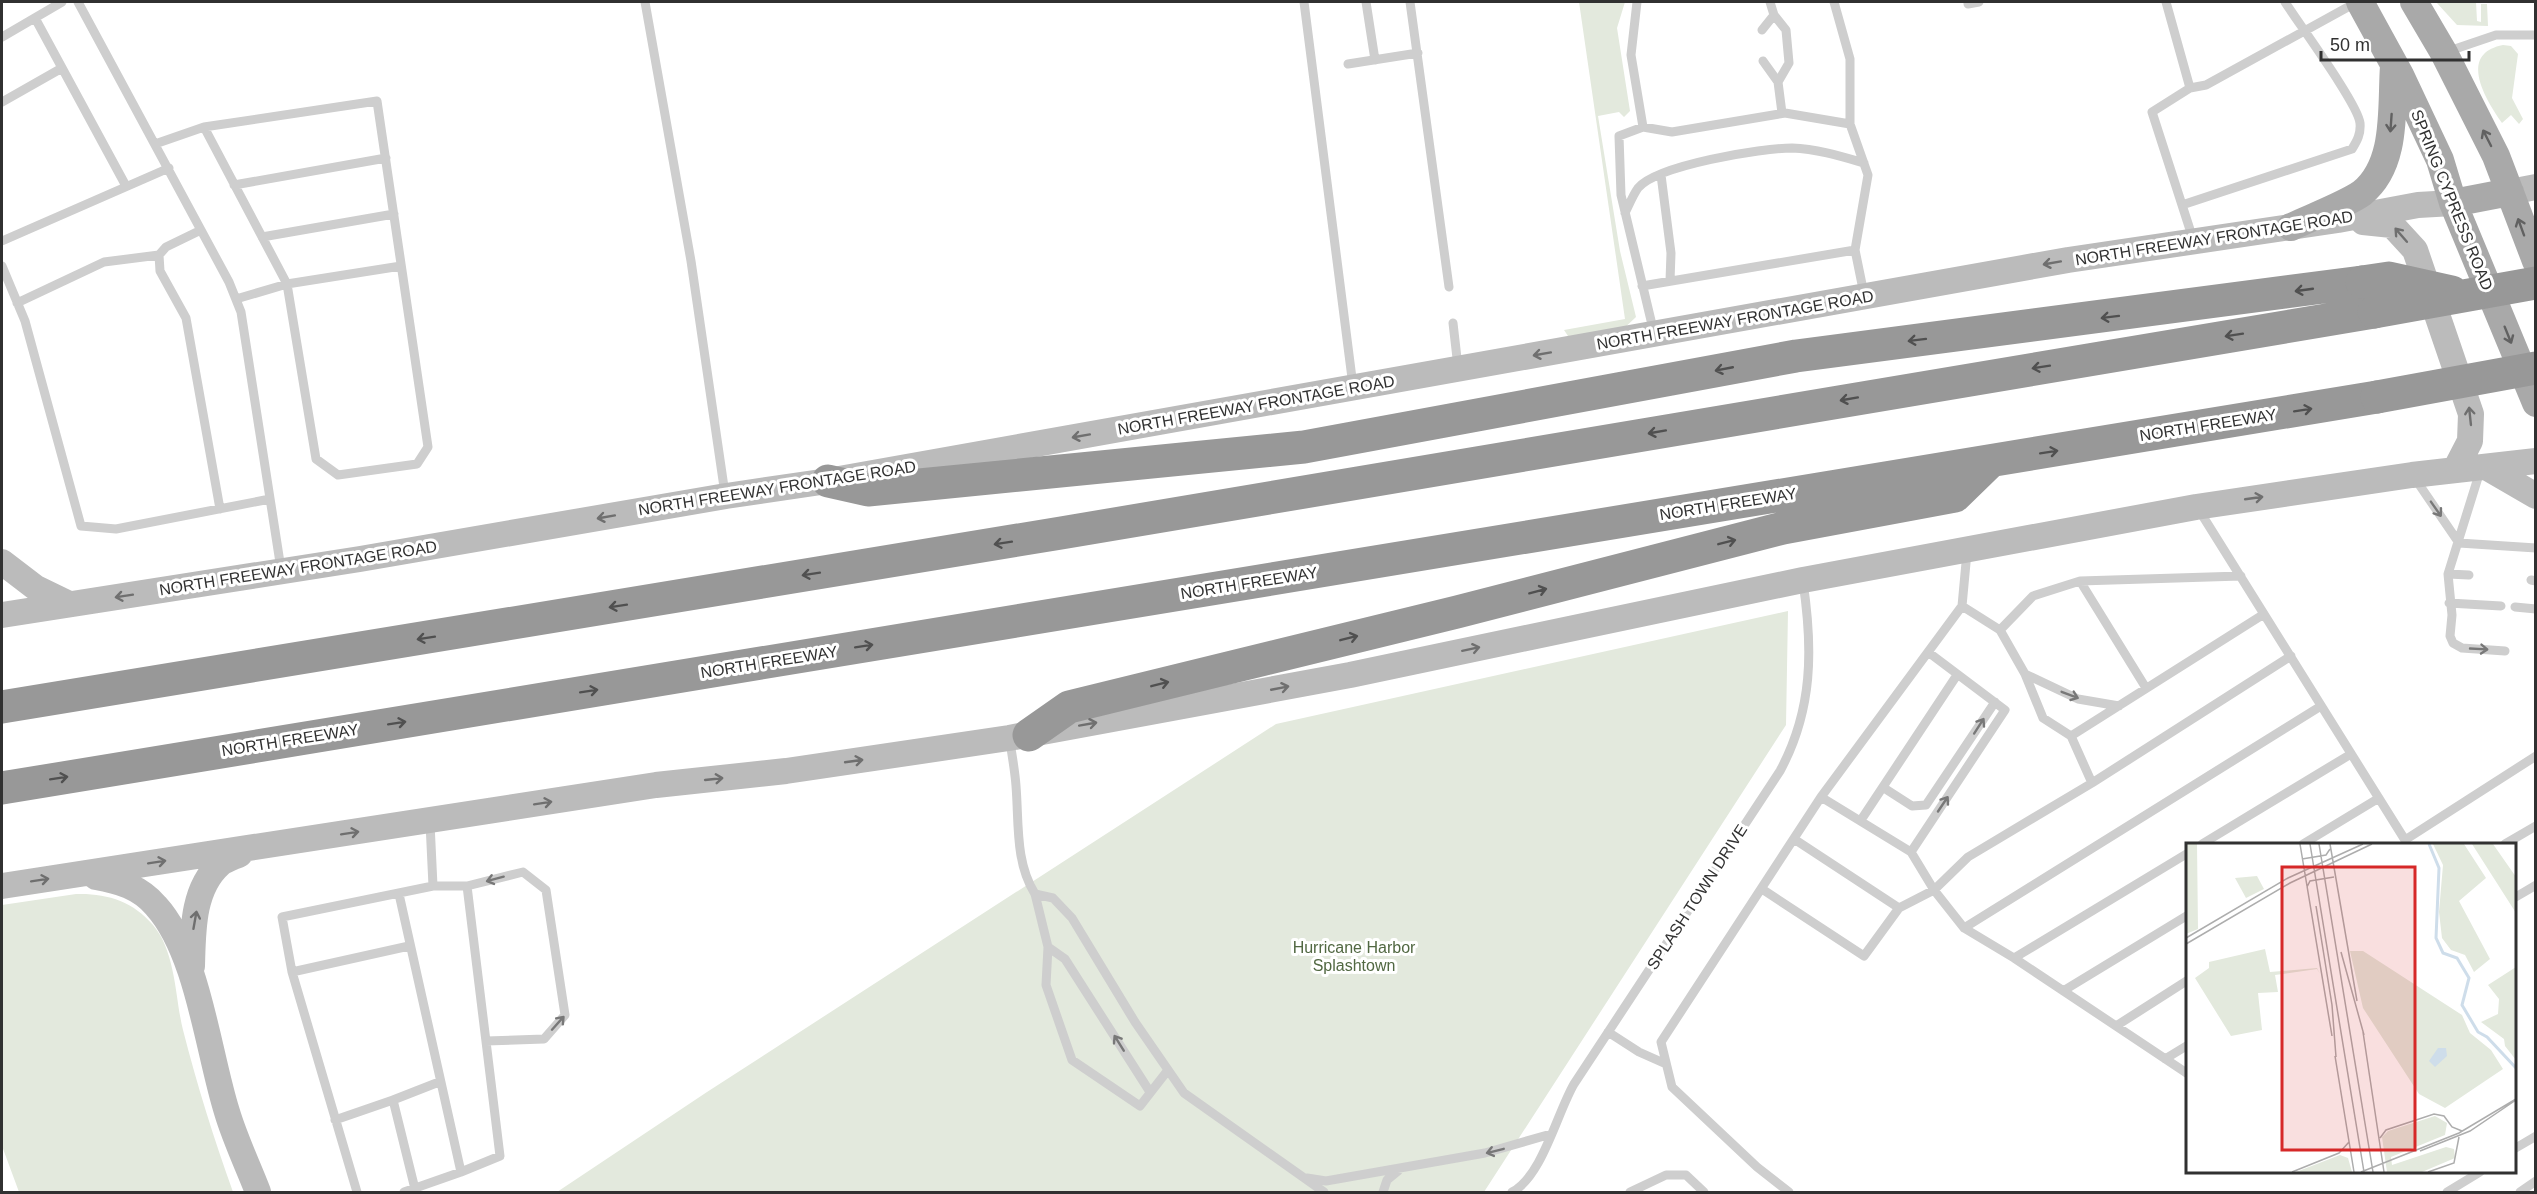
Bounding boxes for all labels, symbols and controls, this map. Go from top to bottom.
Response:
scale bar [2321,24,2470,62]
text: 50 m [2330,35,2370,55]
street label: SPRING CYPRESS ROAD [2408,107,2496,293]
one-way arrow [2385,112,2396,132]
one-way arrow [2481,130,2493,147]
street label: NORTH FREEWAY FRONTAGE ROAD [2074,208,2354,268]
one-way arrow [2515,218,2526,237]
one-way arrow [2394,228,2408,243]
one-way arrow [2043,258,2062,269]
one-way arrow [2294,284,2314,295]
street label: NORTH FREEWAY FRONTAGE ROAD [1595,287,1875,353]
one-way arrow [2101,311,2121,322]
one-way arrow [2503,325,2514,344]
one-way arrow [2224,330,2244,341]
one-way arrow [1908,335,1927,346]
one-way arrow [1533,349,1552,360]
one-way arrow [2032,362,2052,373]
one-way arrow [1715,364,1735,375]
street label: NORTH FREEWAY FRONTAGE ROAD [1116,372,1396,438]
one-way arrow [1840,394,1859,405]
one-way arrow [2293,404,2313,415]
street label: NORTH FREEWAY [2138,406,2278,444]
one-way arrow [2464,406,2475,426]
one-way arrow [1648,427,1667,438]
one-way arrow [1072,431,1092,442]
one-way arrow [2038,446,2058,457]
street label: NORTH FREEWAY FRONTAGE ROAD [637,458,917,518]
street label: NORTH FREEWAY [1658,485,1798,523]
one-way arrow [2244,493,2264,504]
one-way arrow [2430,500,2442,517]
one-way arrow [597,512,617,523]
one-way arrow [1717,536,1736,548]
one-way arrow [994,537,1013,548]
street label: NORTH FREEWAY FRONTAGE ROAD [158,538,438,598]
street label: NORTH FREEWAY [1179,564,1319,602]
one-way arrow [801,569,821,580]
one-way arrow [1529,584,1548,596]
one-way arrow [114,590,134,601]
one-way arrow [609,601,629,612]
one-way arrow [416,632,436,643]
one-way arrow [1339,632,1358,644]
one-way arrow [854,640,874,651]
street label: NORTH FREEWAY [699,643,839,681]
one-way arrow [1461,643,1480,654]
one-way arrow [2468,644,2488,655]
one-way arrow [1150,678,1169,690]
one-way arrow [1270,682,1289,693]
one-way arrow [579,686,599,697]
one-way arrow [2060,691,2079,702]
one-way arrow [386,717,406,728]
one-way arrow [1078,718,1098,729]
one-way arrow [1974,718,1986,735]
street label: NORTH FREEWAY [220,721,360,759]
one-way arrow [844,755,864,766]
one-way arrow [49,772,69,783]
one-way arrow [704,773,724,784]
one-way arrow [1937,796,1949,812]
one-way arrow [532,798,552,809]
street label: SPLASH TOWN DRIVE [1644,821,1750,973]
one-way arrow [339,828,359,839]
inset map [2186,843,2516,1173]
one-way arrow [147,857,166,868]
one-way arrow [486,874,505,885]
one-way arrow [30,875,49,886]
one-way arrow [190,910,201,930]
park label: Hurricane Harbor Splashtown [1293,939,1416,974]
one-way arrow [551,1016,565,1031]
one-way arrow [1112,1035,1124,1052]
one-way arrow [1486,1145,1505,1157]

